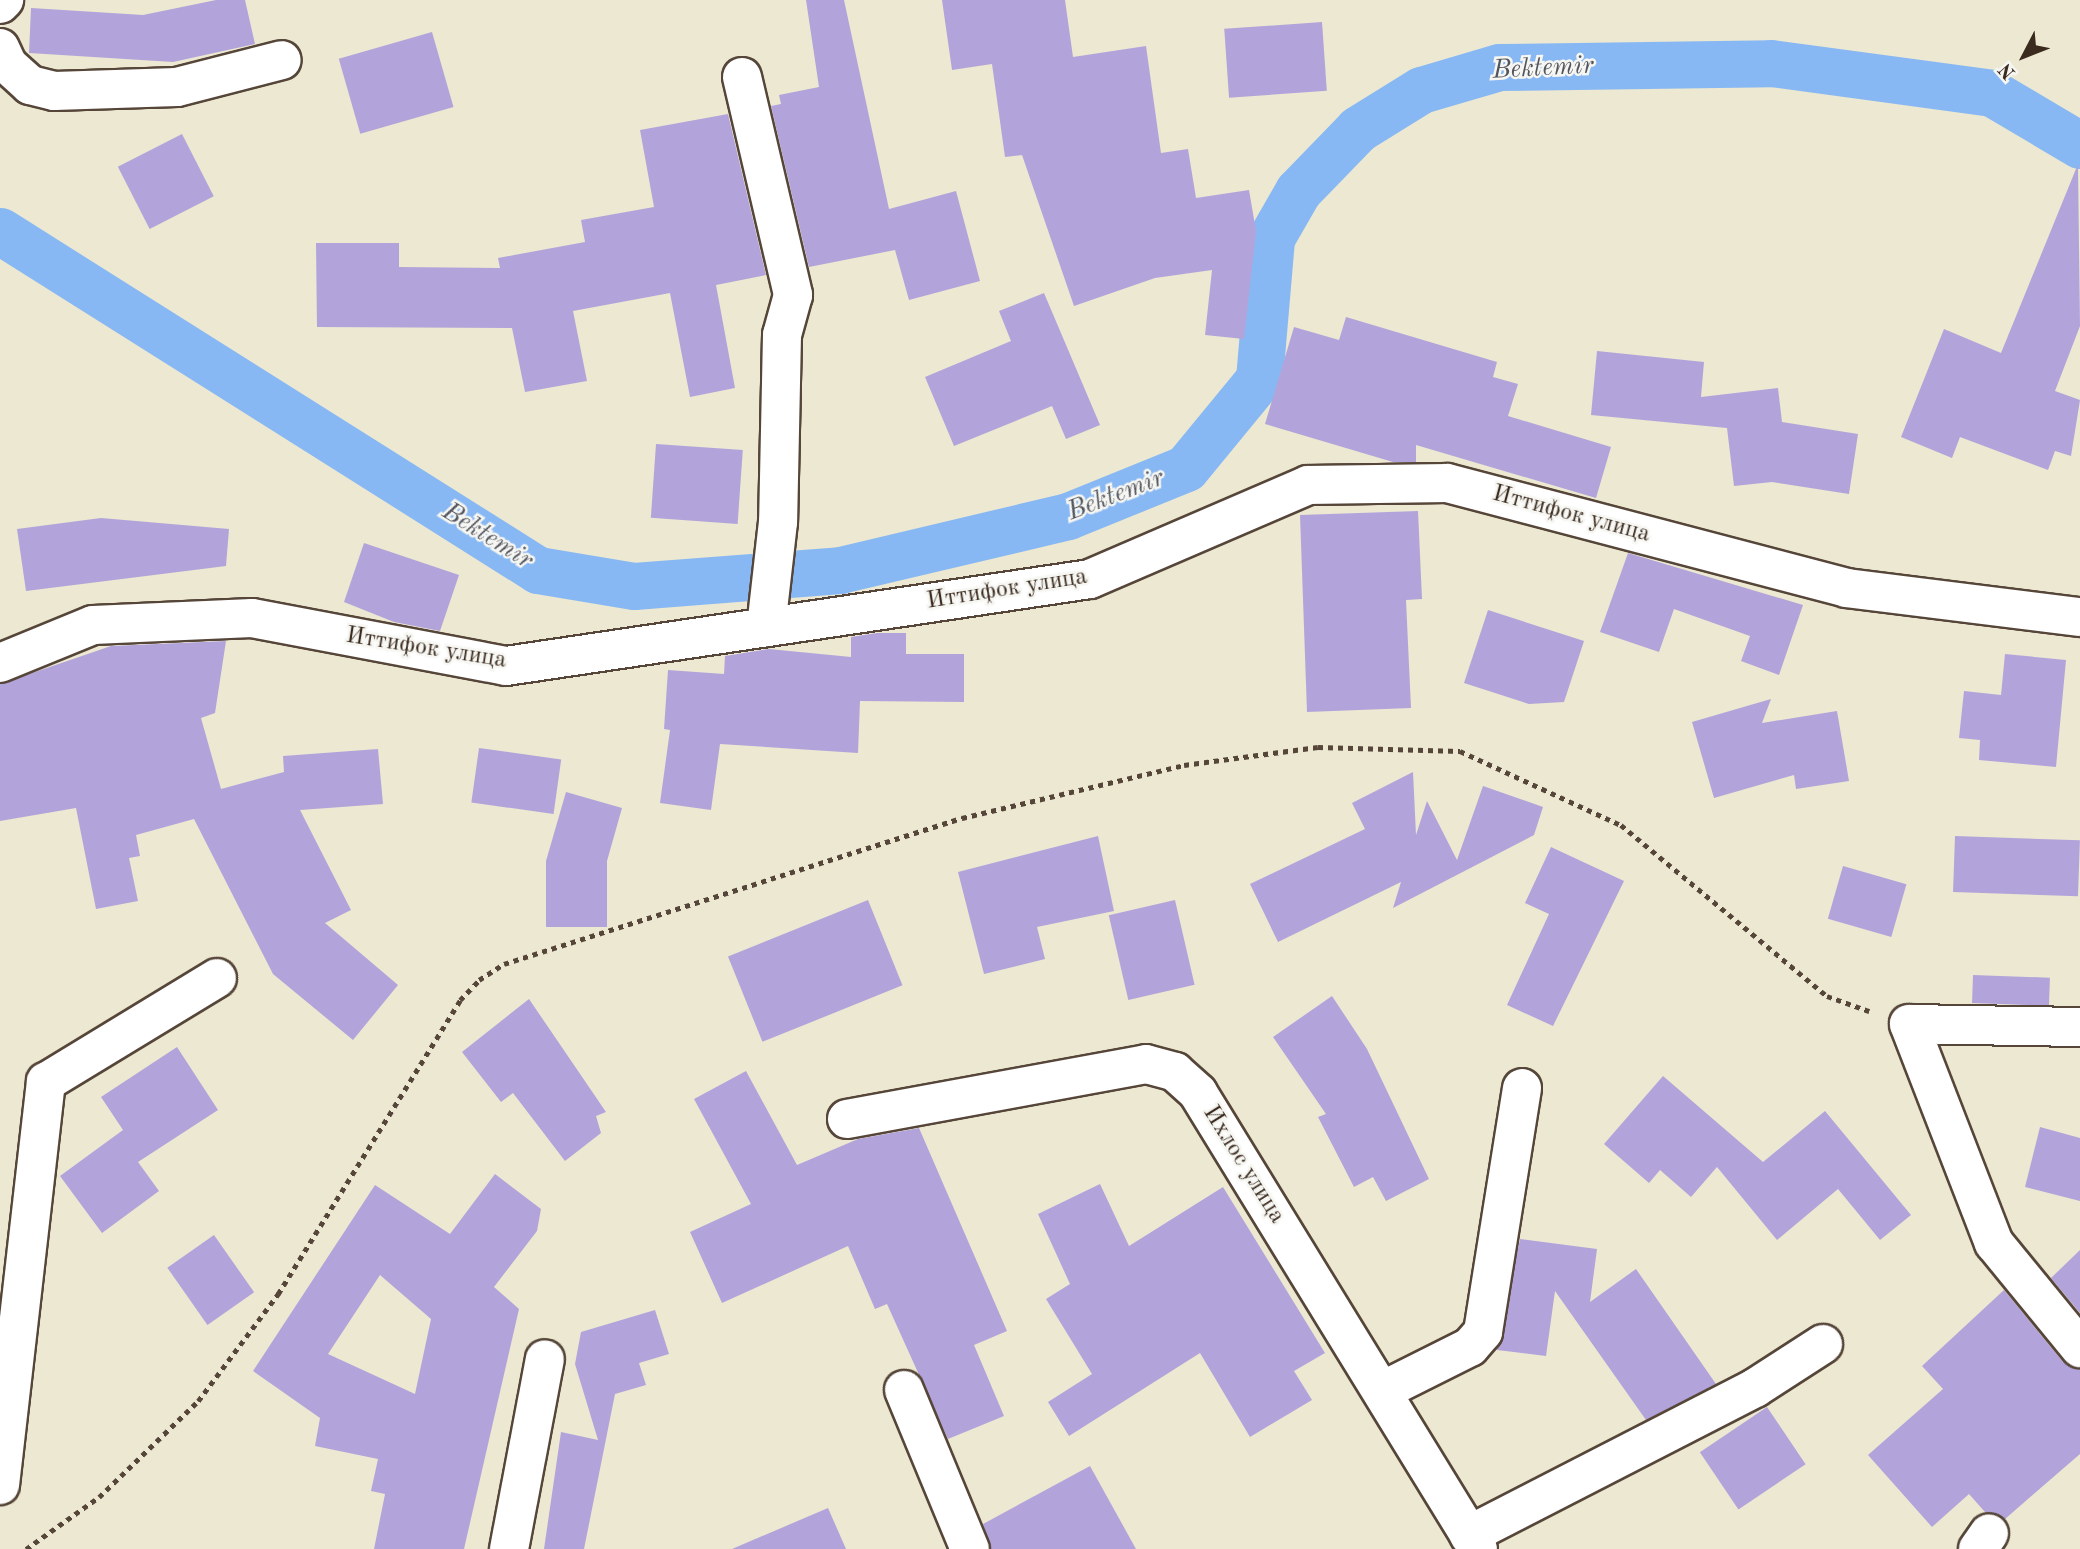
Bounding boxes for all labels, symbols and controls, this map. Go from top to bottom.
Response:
north arrow [1989,21,2059,91]
water label: Bektemir [1492,51,1594,87]
text: N [1996,59,2020,82]
water label: Bektemir [1063,463,1169,529]
street label: Иттифок улица [1489,480,1653,550]
water label: Bektemir [436,497,538,577]
street label: Иттифок улица [925,563,1089,617]
street label: Иттифок улица [344,622,508,676]
street label: Ихлос улица [1195,1101,1291,1229]

